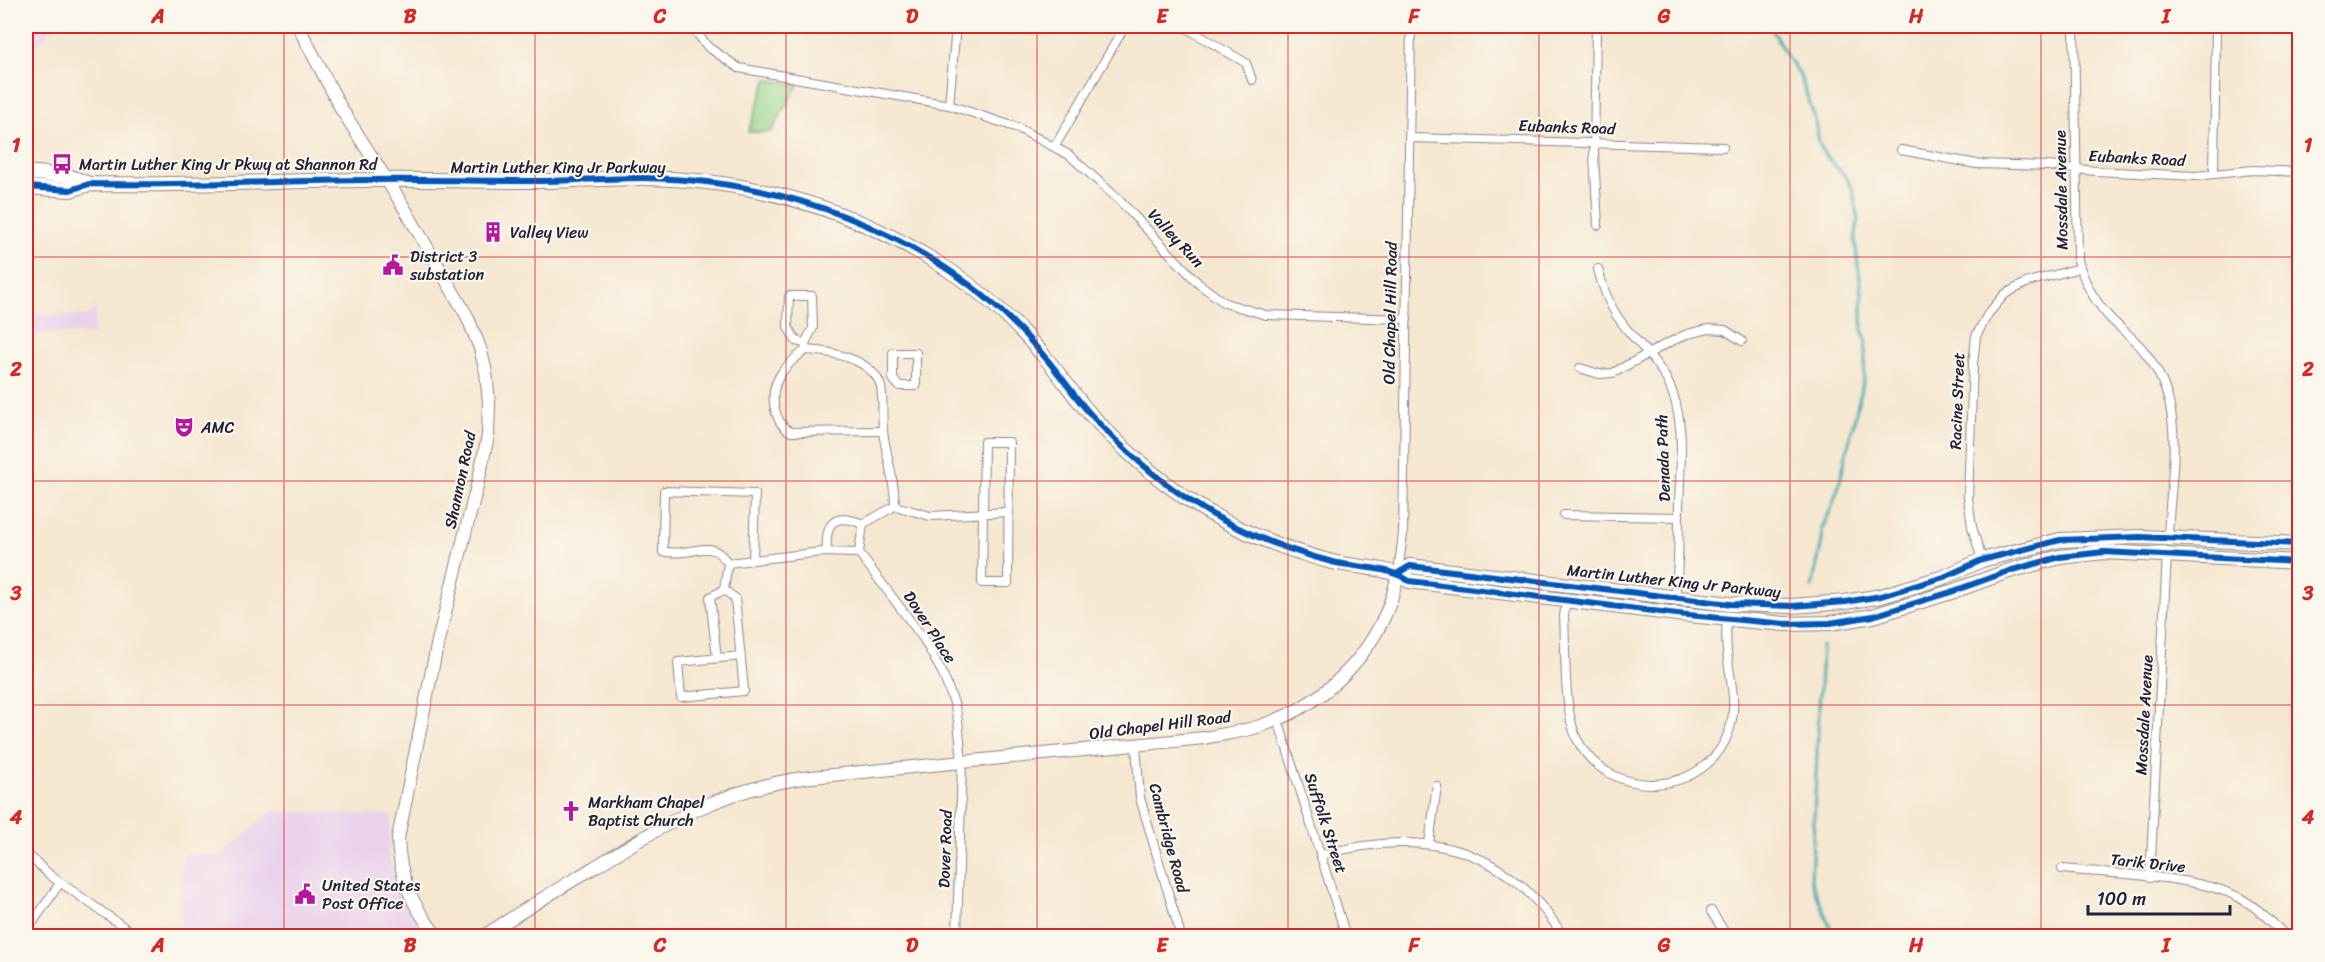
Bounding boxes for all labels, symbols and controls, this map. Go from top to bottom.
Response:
text: A [150,0,165,34]
text: B [404,0,417,34]
text: C [653,0,667,34]
text: D [906,0,919,34]
text: E [1156,0,1169,34]
text: F [1408,0,1421,34]
text: G [1657,0,1671,34]
text: H [1908,0,1924,34]
text: I [2161,0,2172,34]
street label: Eubanks Road [1518,111,1618,143]
text: 1 [12,128,21,163]
text: 1 [2304,128,2313,163]
street label: Mossdale Avenue [2045,130,2077,250]
street label: Eubanks Road [2088,141,2188,175]
place label: Martin Luther King Jr Pkwy at Shannon Rd [79,150,379,179]
bus stop icon: Martin Luther King Jr Pkwy at Shannon Rd [50,152,74,176]
street label: Martin Luther King Jr Parkway [450,153,666,182]
street label: Valley Run [1140,201,1212,275]
place label: Valley View [510,218,589,247]
building icon: Valley View [481,220,505,244]
street label: Old Chapel Hill Road [1374,240,1406,385]
place label: District 3 substation [409,242,485,289]
public building icon: District 3 substation [381,253,405,277]
text: 2 [9,352,22,387]
street label: Racine Street [1941,352,1973,450]
text: 2 [2301,352,2314,387]
place label: AMC [200,413,235,442]
street label: Denada Path [1647,414,1679,502]
theatre icon: AMC [172,415,196,439]
street label: Shannon Road [436,427,485,531]
street label: Martin Luther King Jr Parkway [1566,555,1783,607]
text: 3 [10,576,22,611]
text: 3 [2302,576,2314,611]
street label: Dover Place [895,585,965,669]
street label: Mossdale Avenue [2126,654,2162,776]
street label: Old Chapel Hill Road [1087,702,1234,748]
street label: Suffolk Street [1296,769,1356,877]
street label: Cambridge Road [1140,780,1198,898]
place label: Markham Chapel Baptist Church [588,788,705,835]
church icon: Markham Chapel Baptist Church [559,799,583,823]
text: 4 [9,800,23,835]
text: 4 [2301,800,2315,835]
street label: Dover Road [929,808,961,889]
street label: Tarik Drive [2109,845,2187,881]
place label: United States Post Office [322,871,421,918]
scale bar [2088,878,2230,916]
public building icon: United States Post Office [293,882,317,906]
text: 100 m [2097,883,2146,915]
text: A [150,928,165,962]
text: B [404,928,417,962]
text: C [653,928,667,962]
text: D [906,928,919,962]
text: E [1156,928,1169,962]
text: F [1408,928,1421,962]
text: G [1657,928,1671,962]
text: H [1908,928,1924,962]
text: I [2161,928,2172,962]

